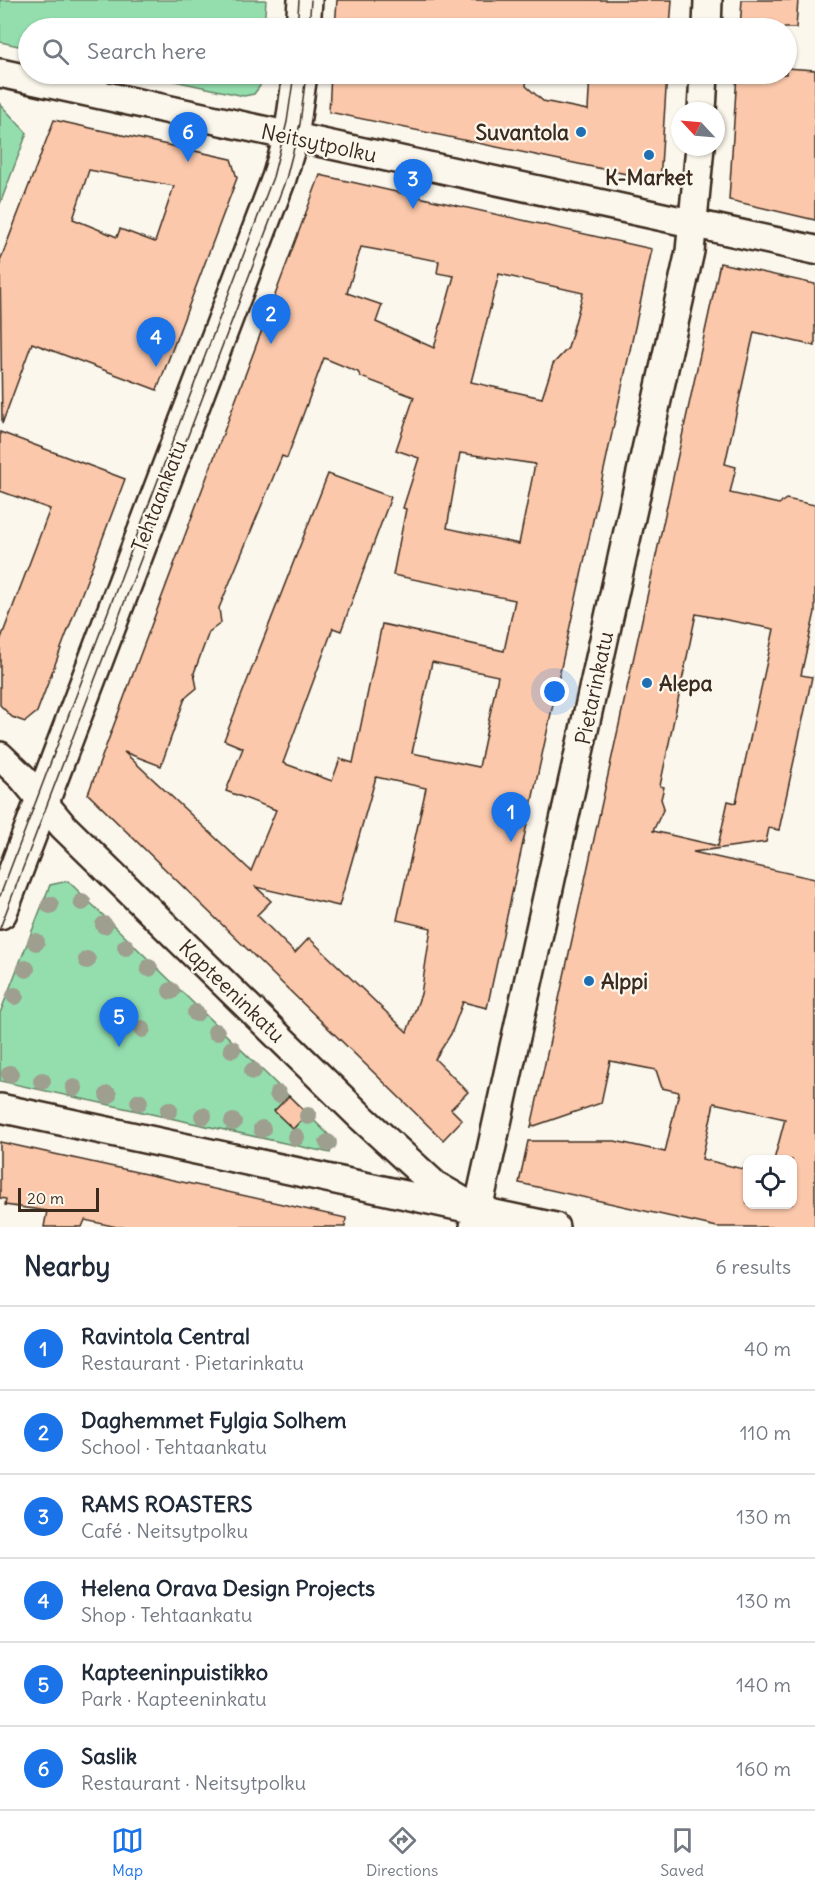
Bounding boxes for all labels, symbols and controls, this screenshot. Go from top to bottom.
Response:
search box [18,18,797,84]
icon: search [39,35,72,68]
text: Search here [87,37,206,65]
north arrow [671,102,725,156]
pin: 6 [168,112,207,162]
street label: Neitsytpolku [259,118,379,168]
place label: Suvantola [475,119,569,146]
marker: Suvantola [574,125,588,139]
marker: K-Market [642,148,656,162]
pin: 3 [394,160,432,209]
place label: K-Market [605,164,694,191]
pin: 2 [252,294,290,344]
pin: 4 [136,318,176,367]
street label: Tehtaankatu [125,436,193,556]
street label: Pietarinkatu [569,629,619,747]
place label: Alepa [659,670,712,697]
marker: Alepa [640,676,654,690]
your location [540,677,569,706]
pin: 1 [492,792,530,842]
street label: Kapteeninkatu [173,934,291,1048]
place label: Alppi [601,968,648,995]
marker: Alppi [582,974,596,988]
pin: 5 [100,998,138,1047]
map controls [743,1155,797,1209]
button: locate [743,1155,797,1209]
scale bar [18,1185,99,1212]
text: 20 m [27,1188,64,1208]
text: Nearby [24,1250,110,1283]
text: 6 results [715,1254,791,1279]
text: Ravintola Central [81,1322,250,1350]
text: 1 [40,1336,47,1361]
text: 40 m [744,1336,791,1361]
text: Restaurant · Pietarinkatu [81,1350,304,1375]
text: Daghemmet Fylgia Solhem [81,1406,346,1434]
text: 2 [38,1420,49,1445]
text: 110 m [740,1420,791,1445]
text: School · Tehtaankatu [81,1434,267,1459]
text: RAMS ROASTERS [81,1490,252,1518]
text: 3 [38,1504,49,1529]
text: 130 m [736,1504,791,1529]
text: Café · Neitsytpolku [81,1518,248,1543]
text: Helena Orava Design Projects [81,1574,375,1602]
text: 4 [38,1588,49,1613]
text: 130 m [736,1588,791,1613]
text: Shop · Tehtaankatu [81,1602,252,1627]
text: Kapteeninpuistikko [81,1658,268,1686]
text: 5 [38,1672,49,1697]
text: 140 m [736,1672,791,1697]
text: Park · Kapteeninkatu [81,1686,267,1711]
text: Saslik [81,1742,137,1770]
text: 6 [38,1756,49,1781]
text: 160 m [736,1756,791,1781]
text: Restaurant · Neitsytpolku [81,1770,306,1795]
tab: Map [111,1824,144,1880]
tab: Directions [366,1824,438,1880]
tab: Saved [660,1824,704,1880]

